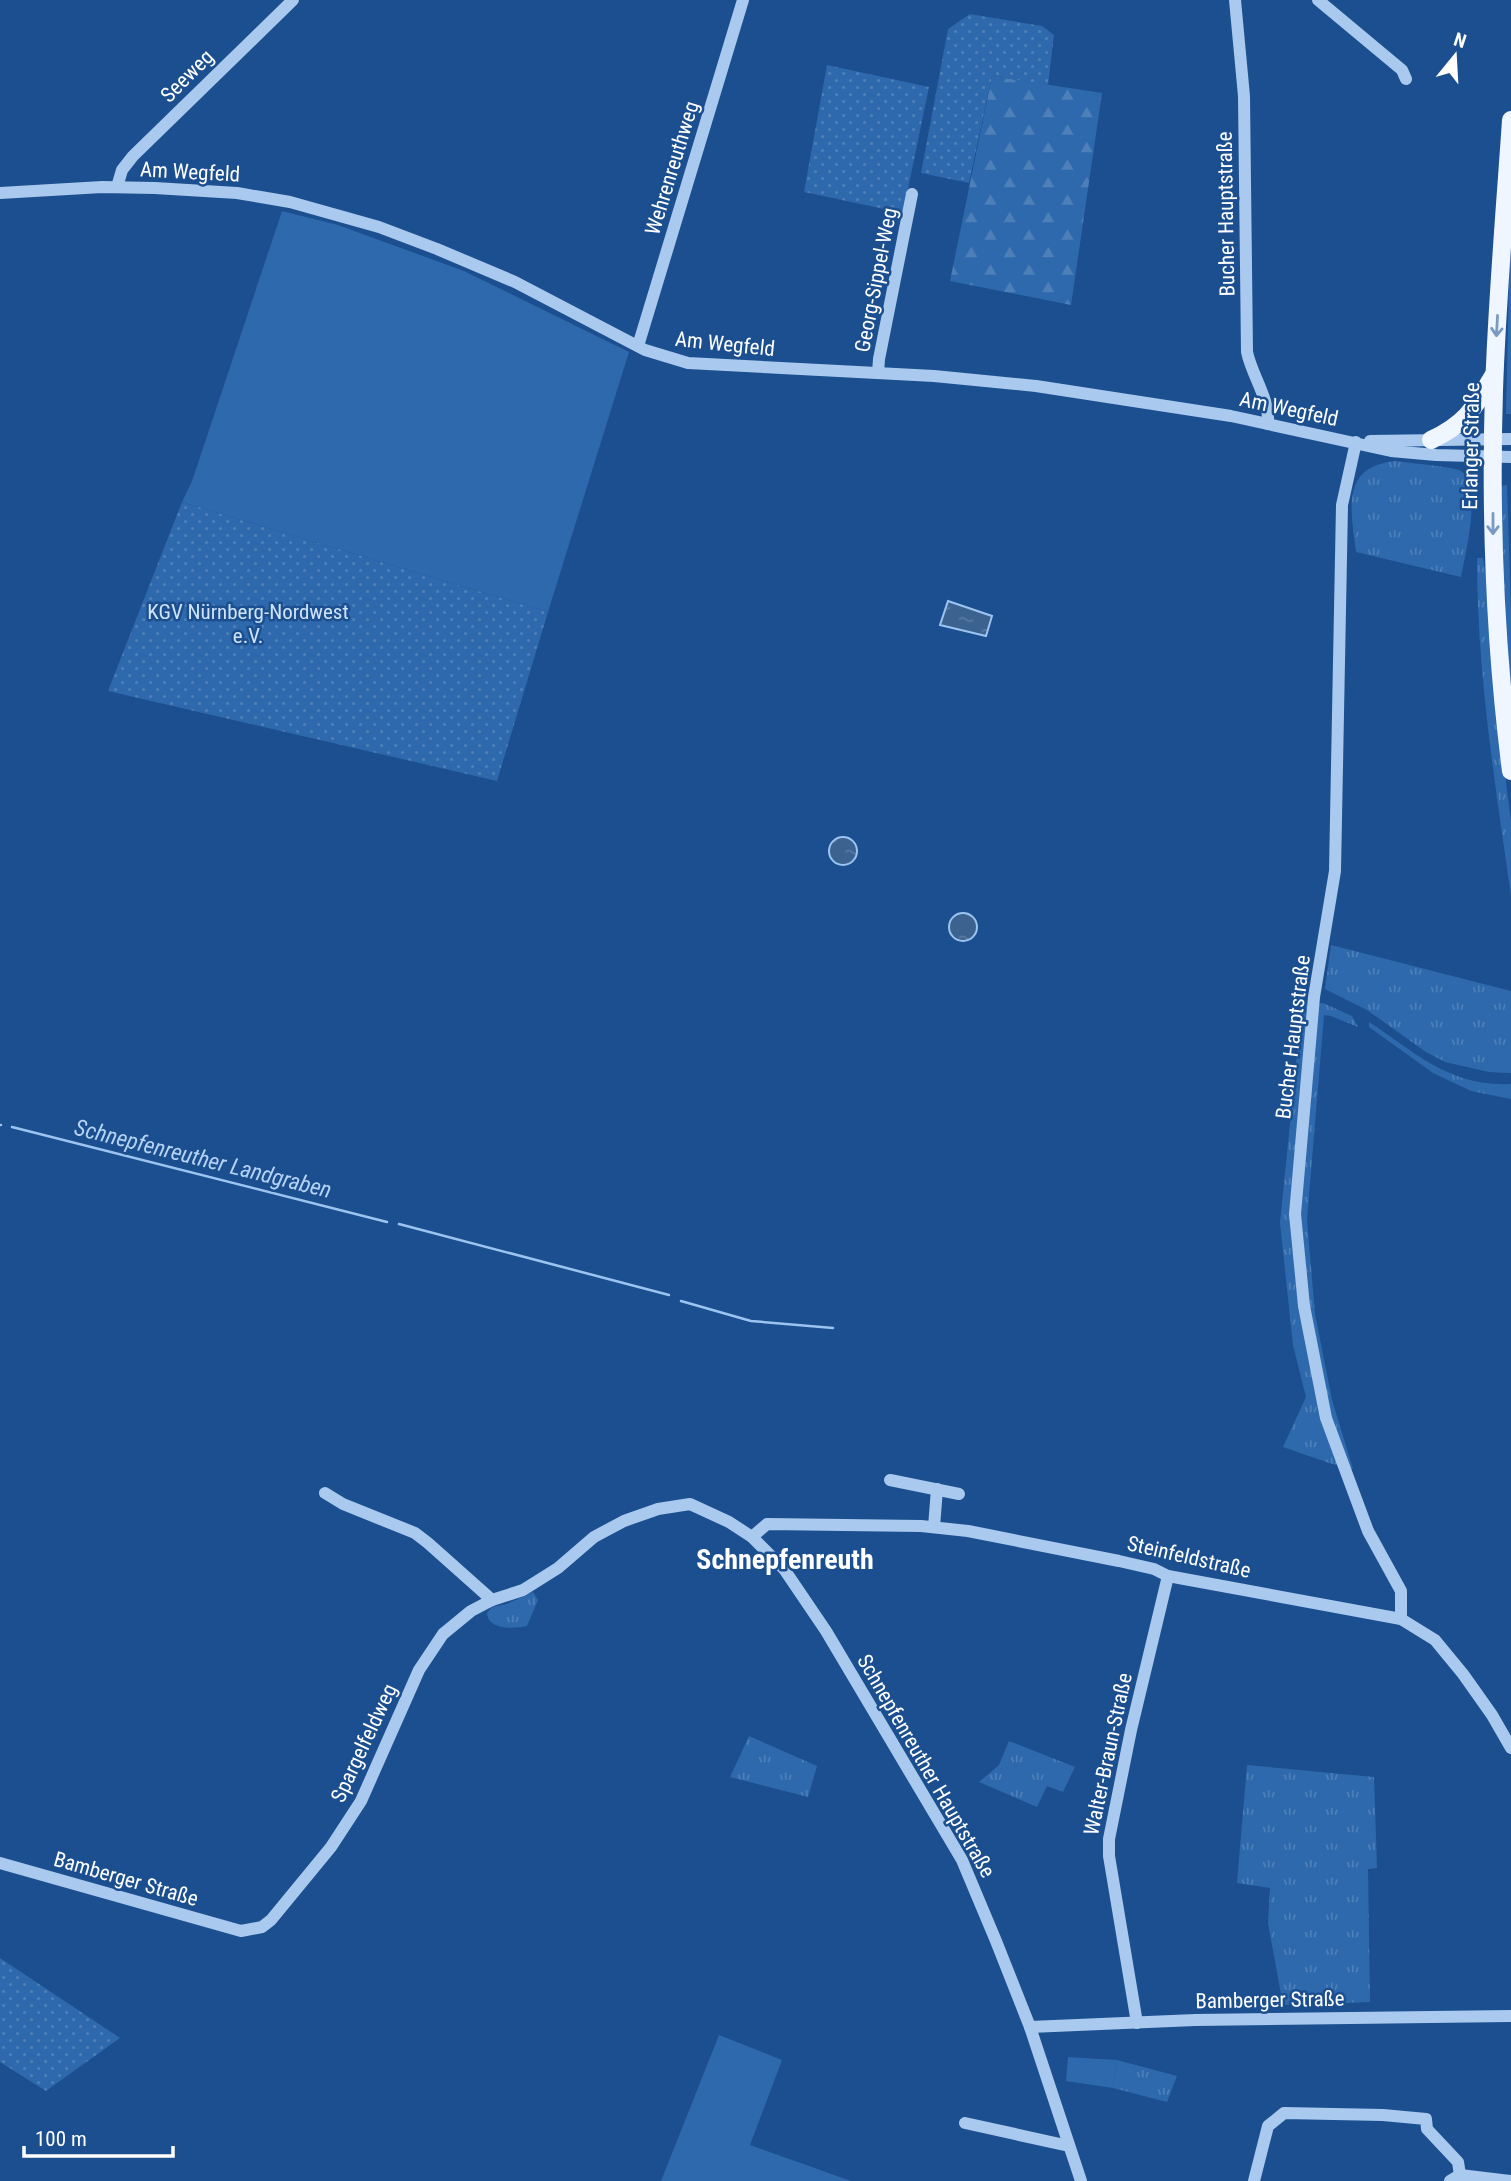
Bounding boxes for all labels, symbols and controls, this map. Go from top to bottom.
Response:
north arrow [1420,21,1490,91]
text: N [1451,28,1469,53]
street label: Seeweg [156,45,218,107]
street label: Wehrenreuthweg [640,98,704,238]
street label: Bucher Hauptstraße [1213,131,1239,297]
street label: Am Wegfeld [139,157,241,187]
street label: Georg-Sippel-Weg [850,206,902,354]
one-way arrow [1491,314,1504,337]
street label: Am Wegfeld [674,327,776,361]
street label: Erlanger Straße [1458,382,1484,510]
street label: Am Wegfeld [1238,387,1340,431]
one-way arrow [1486,513,1500,536]
park label: KGV Nürnberg-Nordwest e.V. [147,600,349,648]
street label: Bucher Hauptstraße [1271,954,1315,1120]
water label: Schnepfenreuther Landgraben [72,1114,334,1204]
street label: Steinfeldstraße [1125,1531,1253,1583]
district label: Schnepfenreuth [696,1543,874,1576]
street label: Schnepfenreuther Hauptstraße [852,1650,1000,1882]
street label: Walter-Braun-Straße [1079,1671,1137,1837]
street label: Spargelfeldweg [326,1680,402,1806]
street label: Bamberger Straße [51,1847,201,1911]
street label: Bamberger Straße [1195,1987,1345,2013]
scale bar [24,2114,173,2158]
text: 100 m [35,2127,87,2151]

